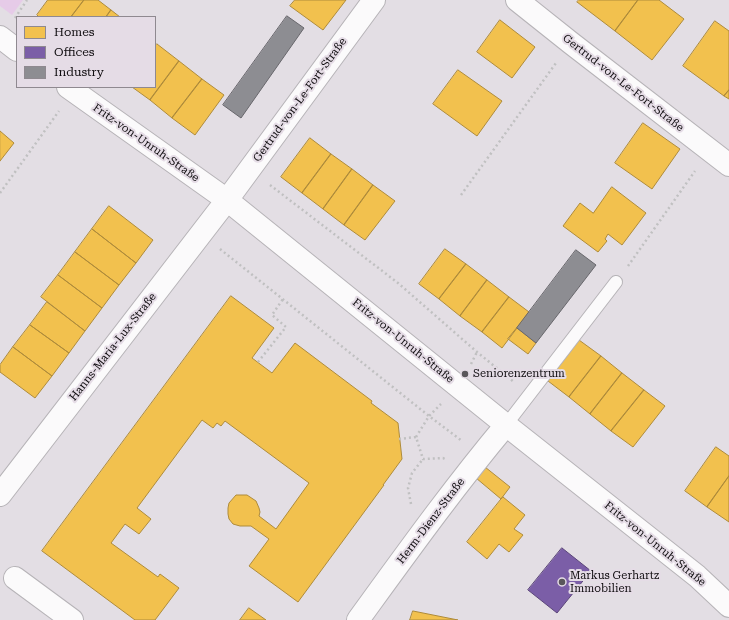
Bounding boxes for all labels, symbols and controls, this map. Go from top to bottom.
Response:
legend [16,16,156,88]
text: Homes [54,25,94,39]
street label: Gertrud-von-Le-Fort-Straße [560,32,686,134]
street label: Gertrud-von-Le-Fort-Straße [251,35,349,165]
text: Offices [54,45,95,59]
text: Industry [54,65,104,79]
street label: Fritz-von-Unruh-Straße [90,101,202,185]
street label: Hanns-Maria-Lux-Straße [67,290,159,404]
street label: Fritz-von-Unruh-Straße [350,296,456,386]
place label: Seniorenzentrum [473,367,565,381]
marker: Seniorenzentrum [460,369,470,379]
street label: Herm-Dienz-Straße [394,476,468,566]
street label: Fritz-von-Unruh-Straße [602,499,708,589]
place label: Markus Gerhartz Immobilien [570,569,659,595]
marker: Markus Gerhartz Immobilien [557,577,567,587]

